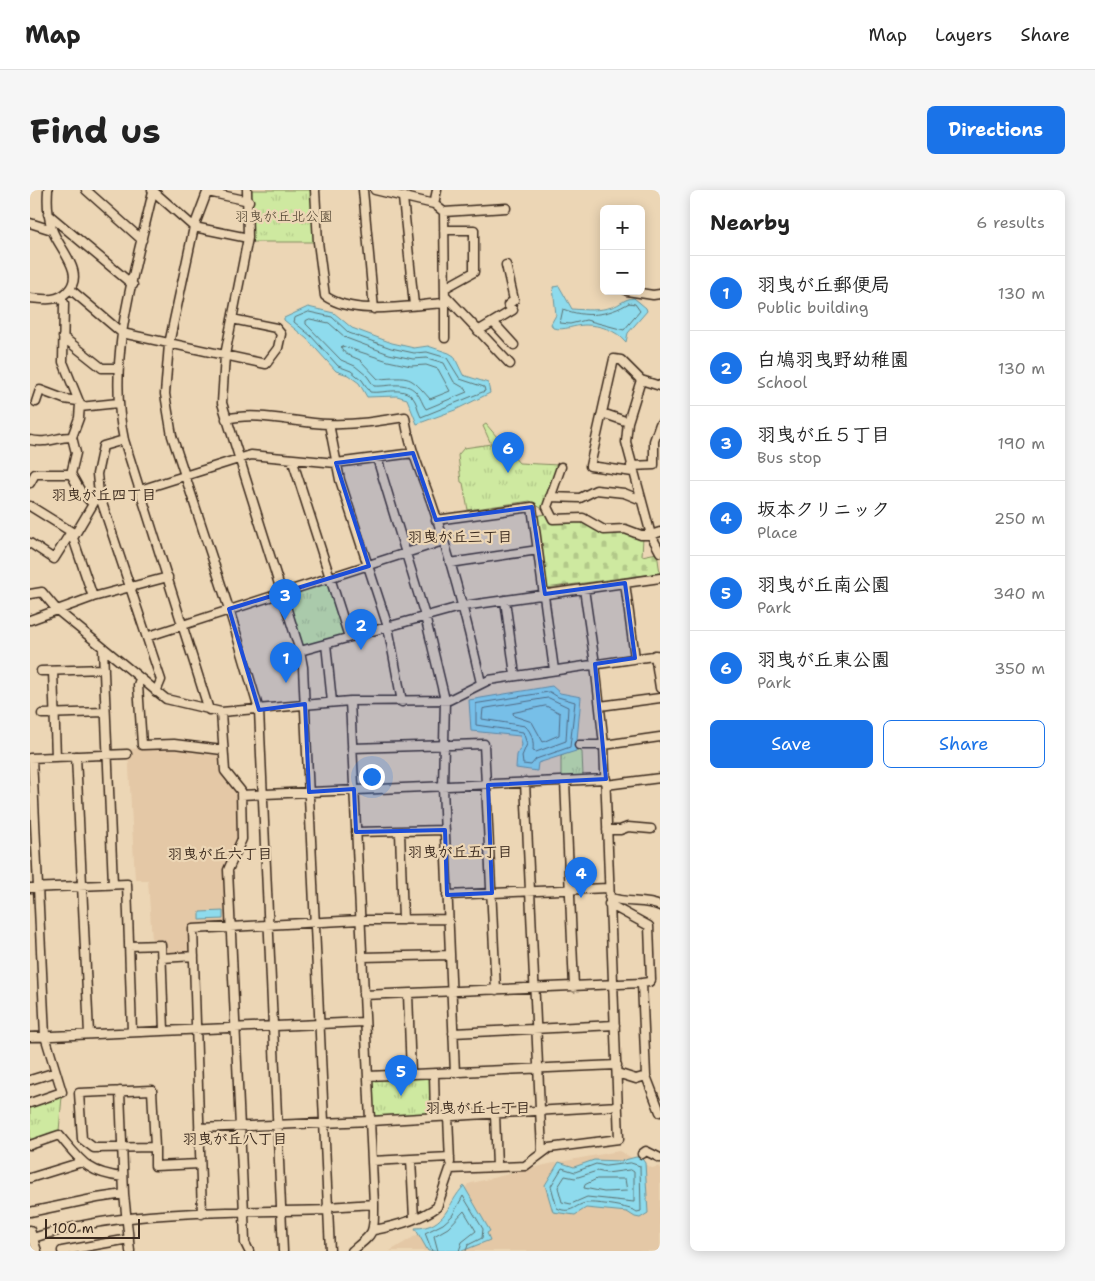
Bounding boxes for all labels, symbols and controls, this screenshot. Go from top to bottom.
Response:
text: Map [25,19,81,51]
text: Map [869,23,907,47]
text: Layers [935,23,992,47]
text: Share [1020,23,1070,47]
button: Directions [927,106,1065,154]
text: Find us [30,107,161,154]
map controls [600,205,645,295]
button: + [600,205,645,250]
park label: 羽曳が丘北公園 [235,207,333,225]
text: Nearby [710,209,790,237]
text: 6 results [976,212,1045,233]
button: − [600,250,645,295]
text: 羽曳が丘郵便局 [757,272,890,297]
text: 1 [722,283,730,304]
text: 130 m [998,283,1045,304]
text: Public building [757,297,869,318]
text: 白鳩羽曳野幼稚園 [757,347,909,372]
text: 2 [720,358,732,379]
text: 130 m [998,358,1045,379]
text: School [757,372,807,393]
text: 羽曳が丘５丁目 [757,422,890,447]
pin: 6 [492,432,524,473]
text: 3 [720,433,732,454]
text: 190 m [998,433,1045,454]
text: Bus stop [757,447,822,468]
district label: 羽曳が丘四丁目 [51,485,157,505]
text: 坂本クリニック [757,497,890,522]
text: 4 [720,508,732,529]
text: 250 m [994,508,1045,529]
text: Place [757,522,798,543]
district label: 羽曳が丘三丁目 [407,527,513,547]
text: 羽曳が丘南公園 [757,572,890,597]
pin: 3 [269,579,301,620]
text: 5 [721,583,731,604]
text: 340 m [993,583,1045,604]
text: Park [757,597,791,618]
pin: 2 [345,609,377,650]
pin: 1 [270,642,302,683]
text: 羽曳が丘東公園 [757,647,890,672]
text: 6 [720,658,732,679]
text: 350 m [994,658,1045,679]
text: Park [757,672,791,693]
button: Save [710,720,873,768]
button: Share [883,720,1045,768]
your location [359,764,385,790]
district label: 羽曳が丘五丁目 [407,842,513,862]
district label: 羽曳が丘六丁目 [167,844,273,864]
pin: 4 [565,857,597,898]
pin: 5 [385,1055,417,1096]
district label: 羽曳が丘七丁目 [425,1098,531,1118]
district label: 羽曳が丘八丁目 [182,1129,288,1149]
scale bar [45,1216,140,1239]
text: 100 m [52,1219,94,1237]

